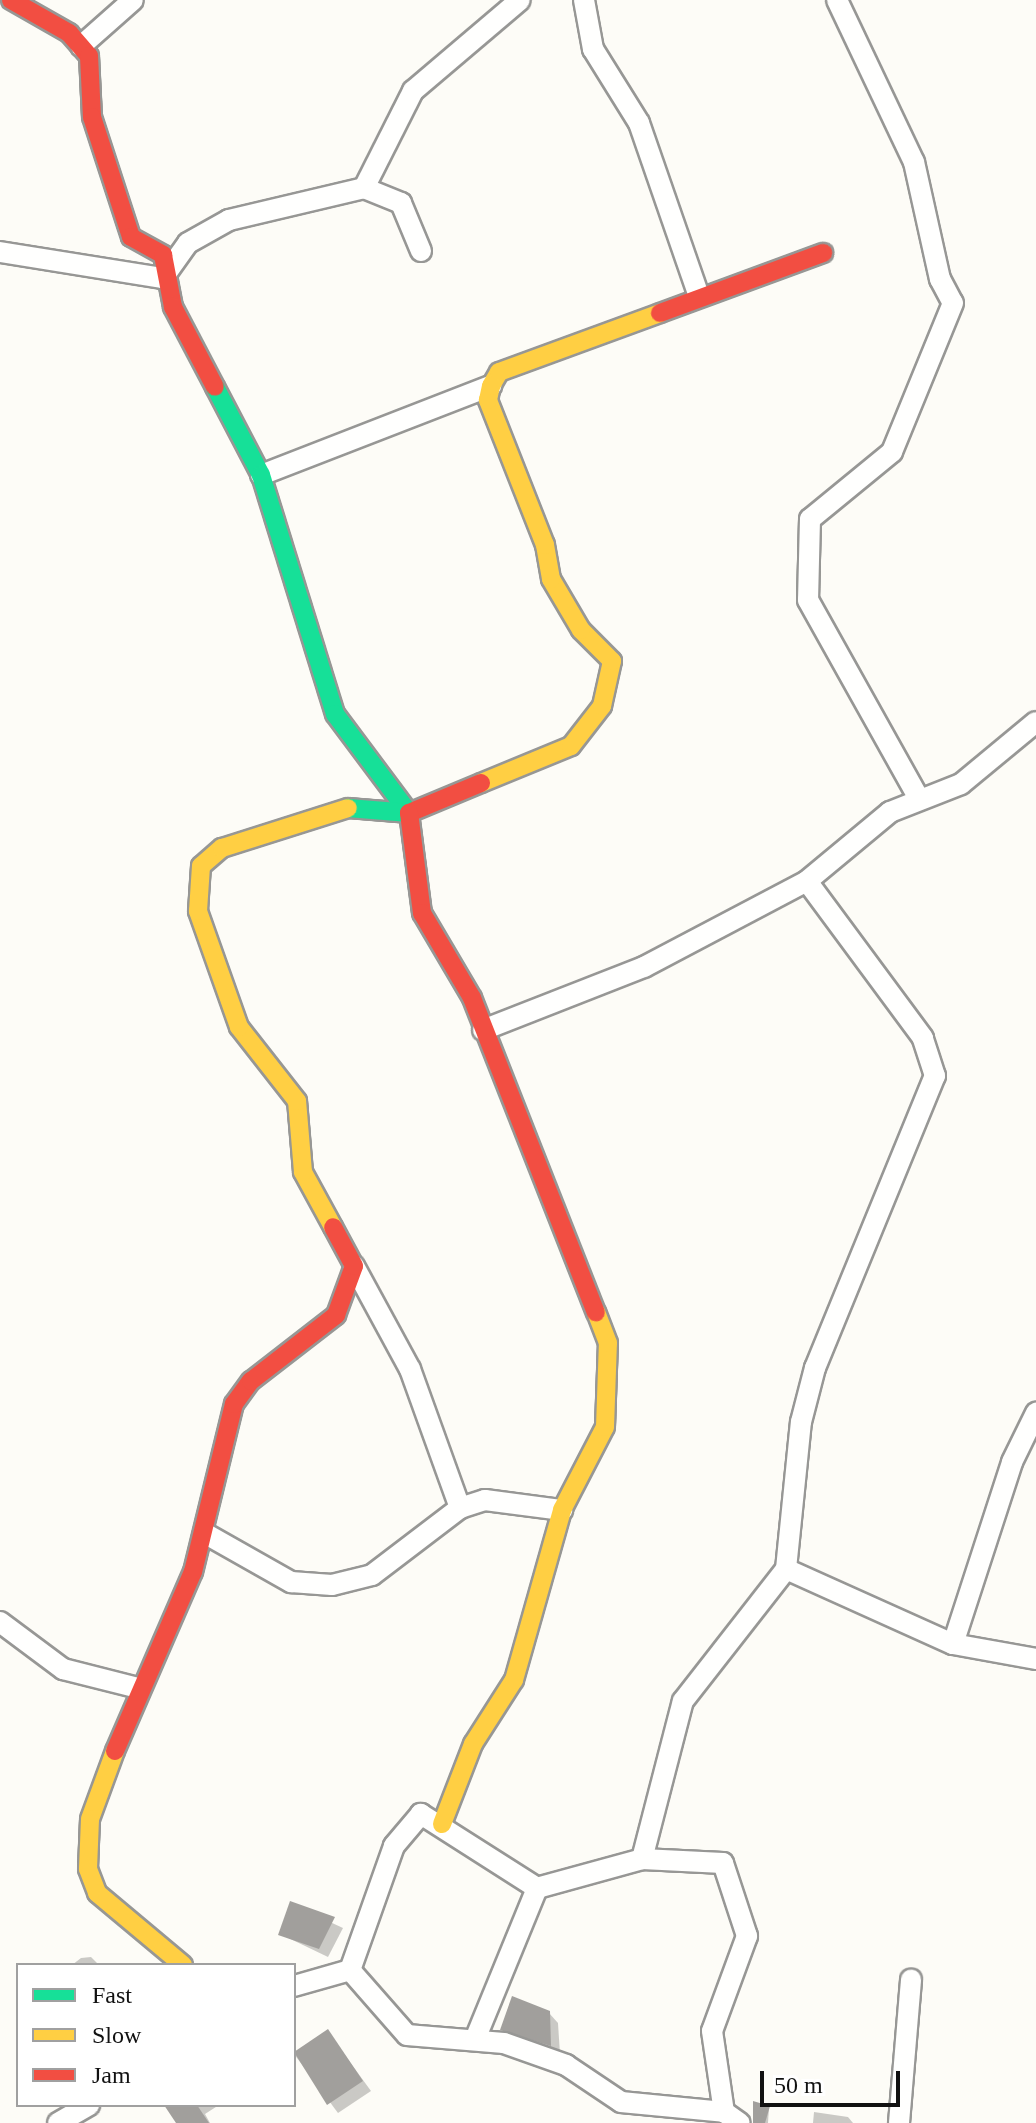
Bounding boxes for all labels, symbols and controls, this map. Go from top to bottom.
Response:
legend [16,1963,296,2107]
text: Fast [92,1982,132,2008]
text: Slow [92,2022,141,2048]
scale bar [764,2055,904,2105]
text: Jam [92,2062,131,2088]
text: 50 m [774,2072,823,2098]

